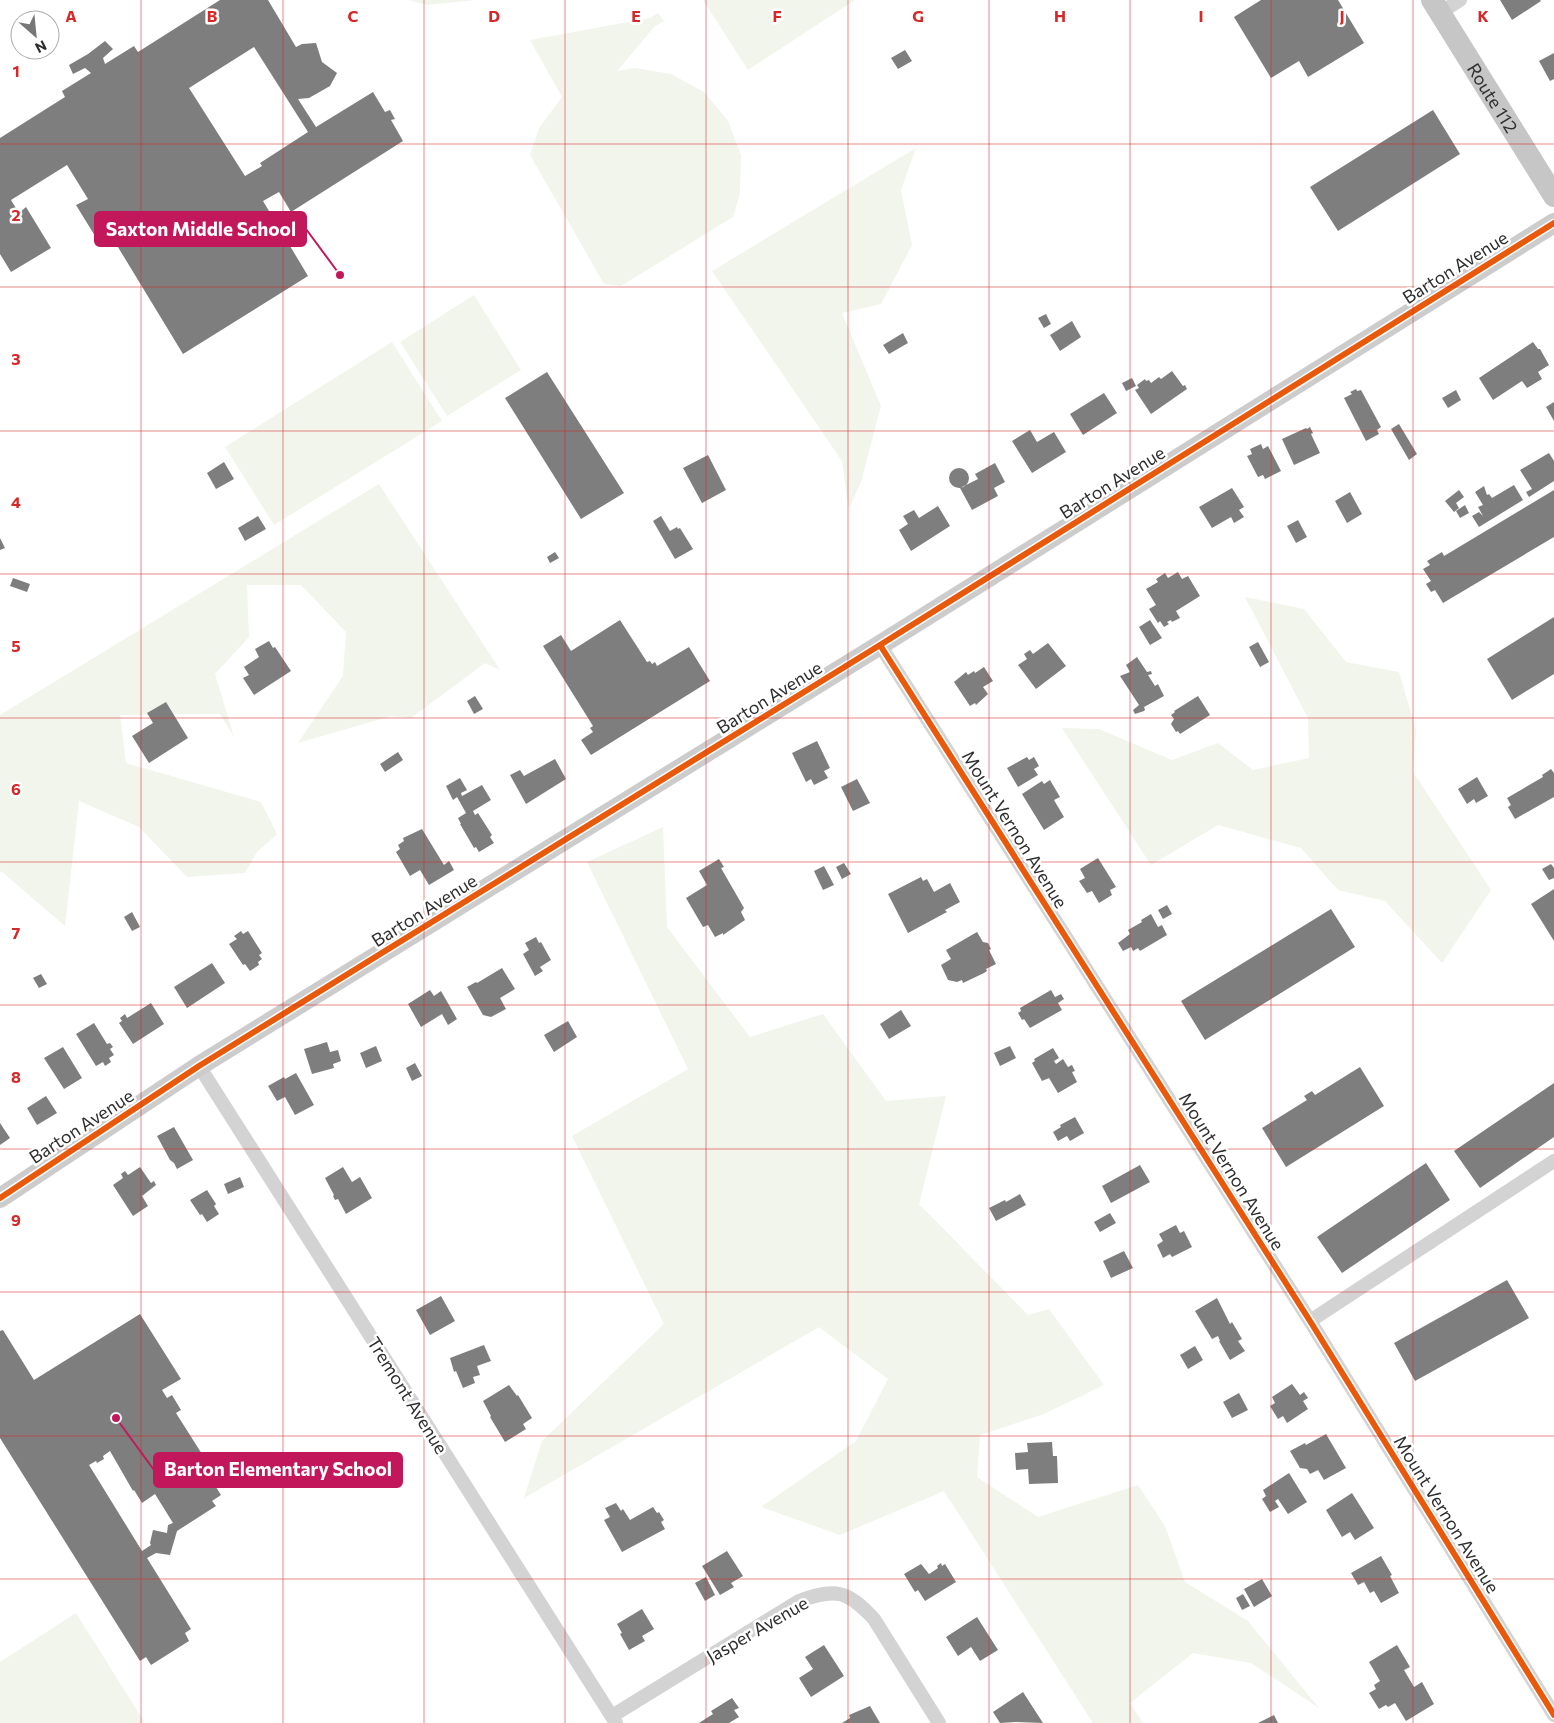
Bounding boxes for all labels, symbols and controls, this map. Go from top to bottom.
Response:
text: A [65,6,77,25]
text: B [207,6,218,25]
text: C [348,6,359,25]
text: D [488,6,500,25]
text: E [631,6,641,25]
text: F [772,6,782,25]
text: G [912,6,924,25]
text: H [1054,6,1066,25]
text: I [1198,6,1204,25]
text: J [1339,6,1345,25]
text: K [1477,6,1489,25]
north arrow [10,10,60,60]
text: N [33,37,50,57]
street label: Route 112 [1463,59,1523,137]
text: 1 [12,61,20,80]
text: 2 [11,205,21,224]
callout: Saxton Middle School [95,212,306,246]
text: Saxton Middle School [106,217,296,240]
street label: Barton Avenue [1398,226,1512,308]
text: 3 [11,349,21,368]
street label: Barton Avenue [1055,441,1169,523]
text: 4 [11,492,21,511]
text: 5 [11,636,21,655]
street label: Barton Avenue [712,656,826,738]
street label: Mount Vernon Avenue [958,746,1072,912]
text: 6 [11,779,21,798]
street label: Barton Avenue [367,869,481,951]
text: 7 [12,923,21,942]
text: 8 [11,1067,21,1086]
street label: Barton Avenue [25,1084,137,1168]
street label: Mount Vernon Avenue [1175,1088,1289,1254]
text: 9 [11,1210,21,1229]
street label: Tremont Avenue [363,1332,453,1458]
street label: Mount Vernon Avenue [1390,1431,1504,1597]
callout: Barton Elementary School [154,1453,402,1487]
text: Barton Elementary School [164,1457,392,1480]
street label: Jasper Avenue [702,1591,812,1667]

